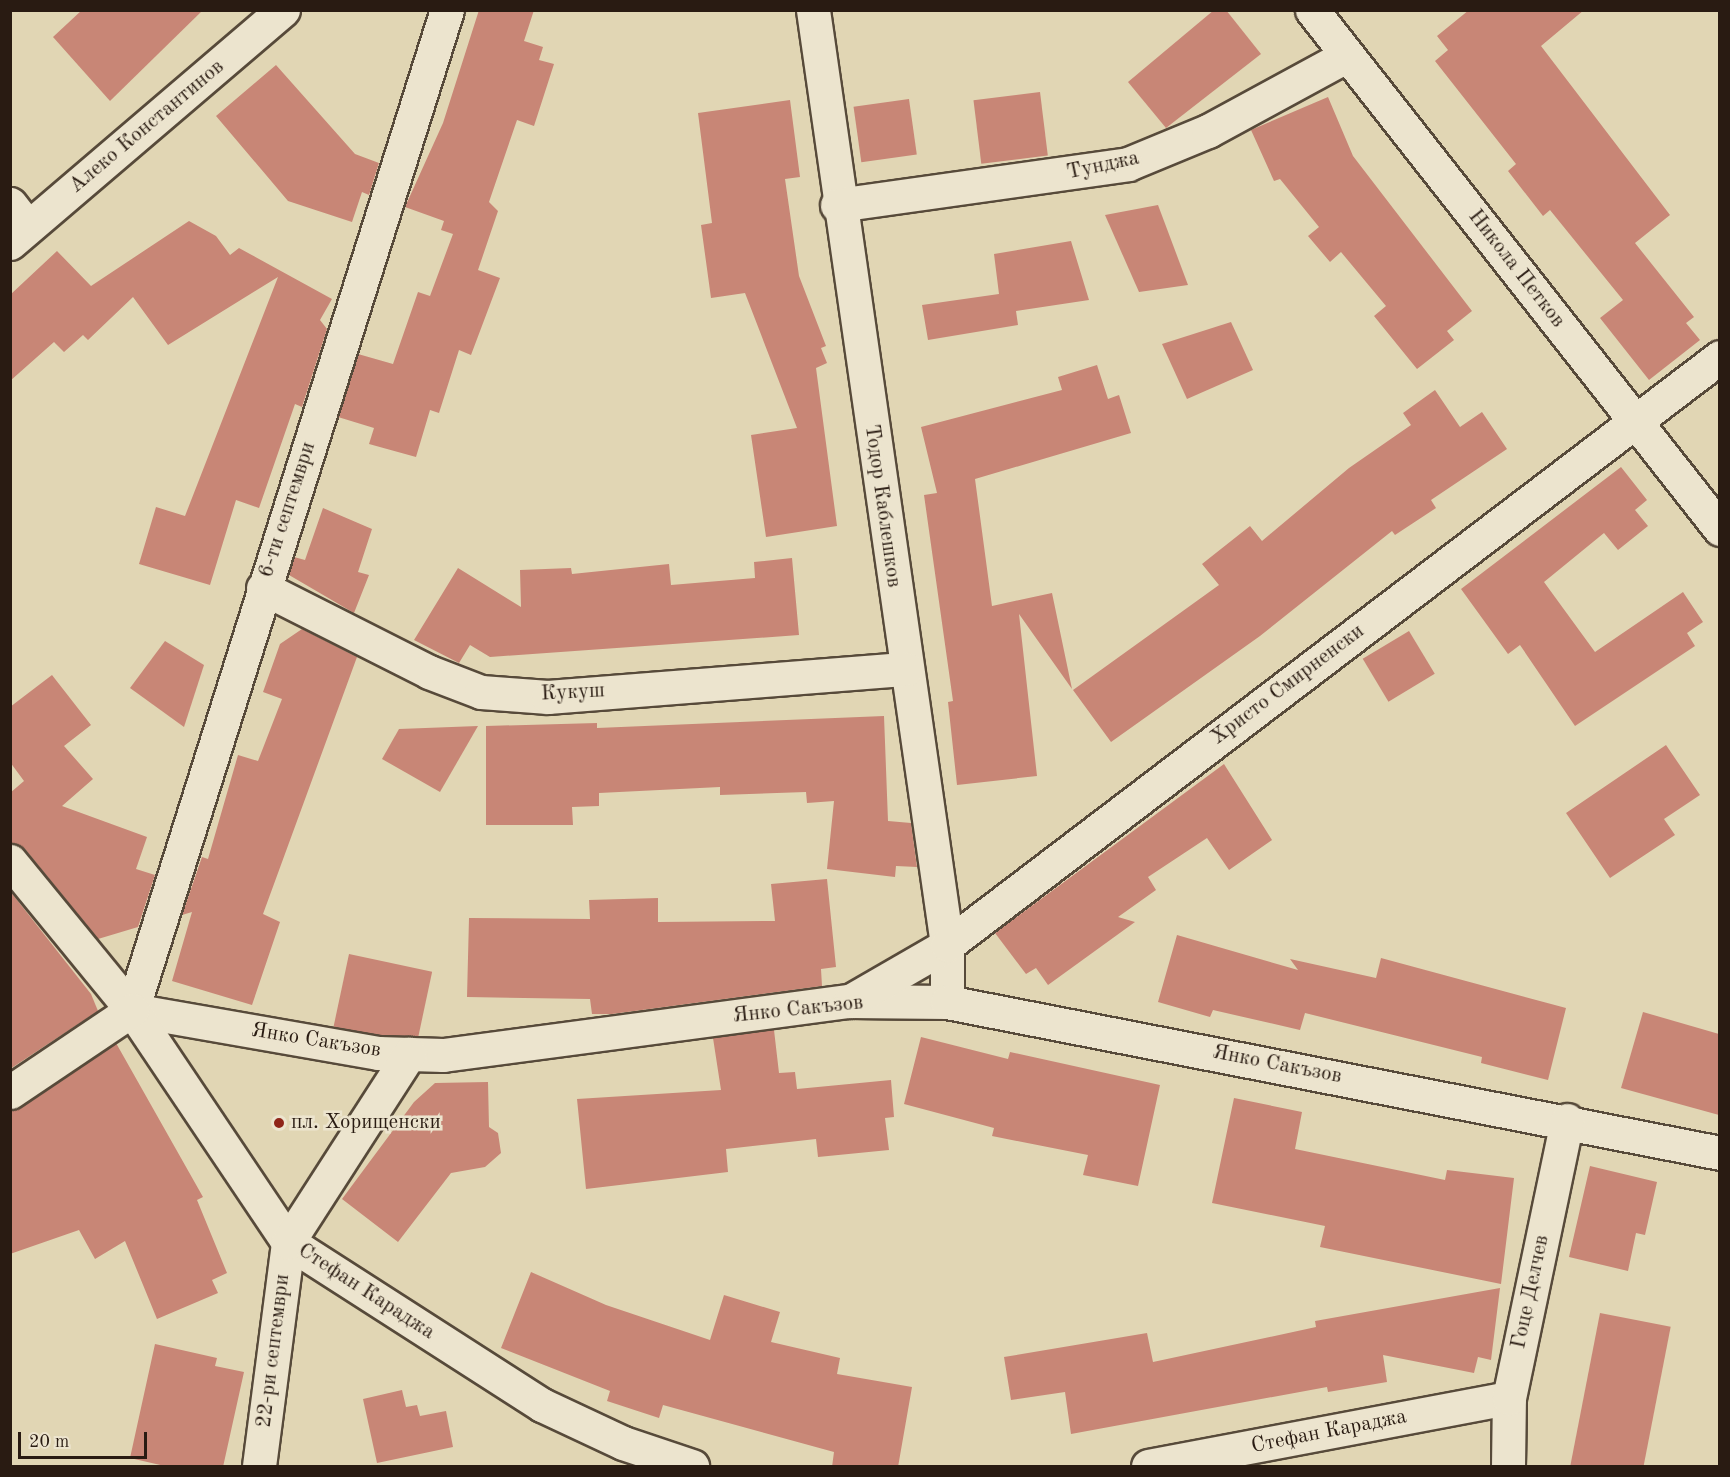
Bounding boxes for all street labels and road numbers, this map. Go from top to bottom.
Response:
street label: Алеко Константинов [64,55,230,199]
street label: Тунджа [1064,146,1142,186]
street label: Никола Петков [1462,205,1570,333]
street label: Тодор Каблешков [858,423,906,589]
street label: 6-ти септември [254,439,322,581]
street label: Христо Смирненски [1206,619,1370,751]
street label: Кукуш [540,679,606,707]
street label: Янко Сакъзов [732,991,864,1029]
street label: Янко Сакъзов [249,1018,383,1064]
street label: Янко Сакъзов [1210,1040,1344,1090]
street label: Гоце Делчев [1507,1233,1555,1351]
street label: Стефан Караджа [293,1238,439,1346]
street label: 22-ри септември [252,1273,296,1429]
street label: Стефан Караджа [1249,1405,1409,1459]

